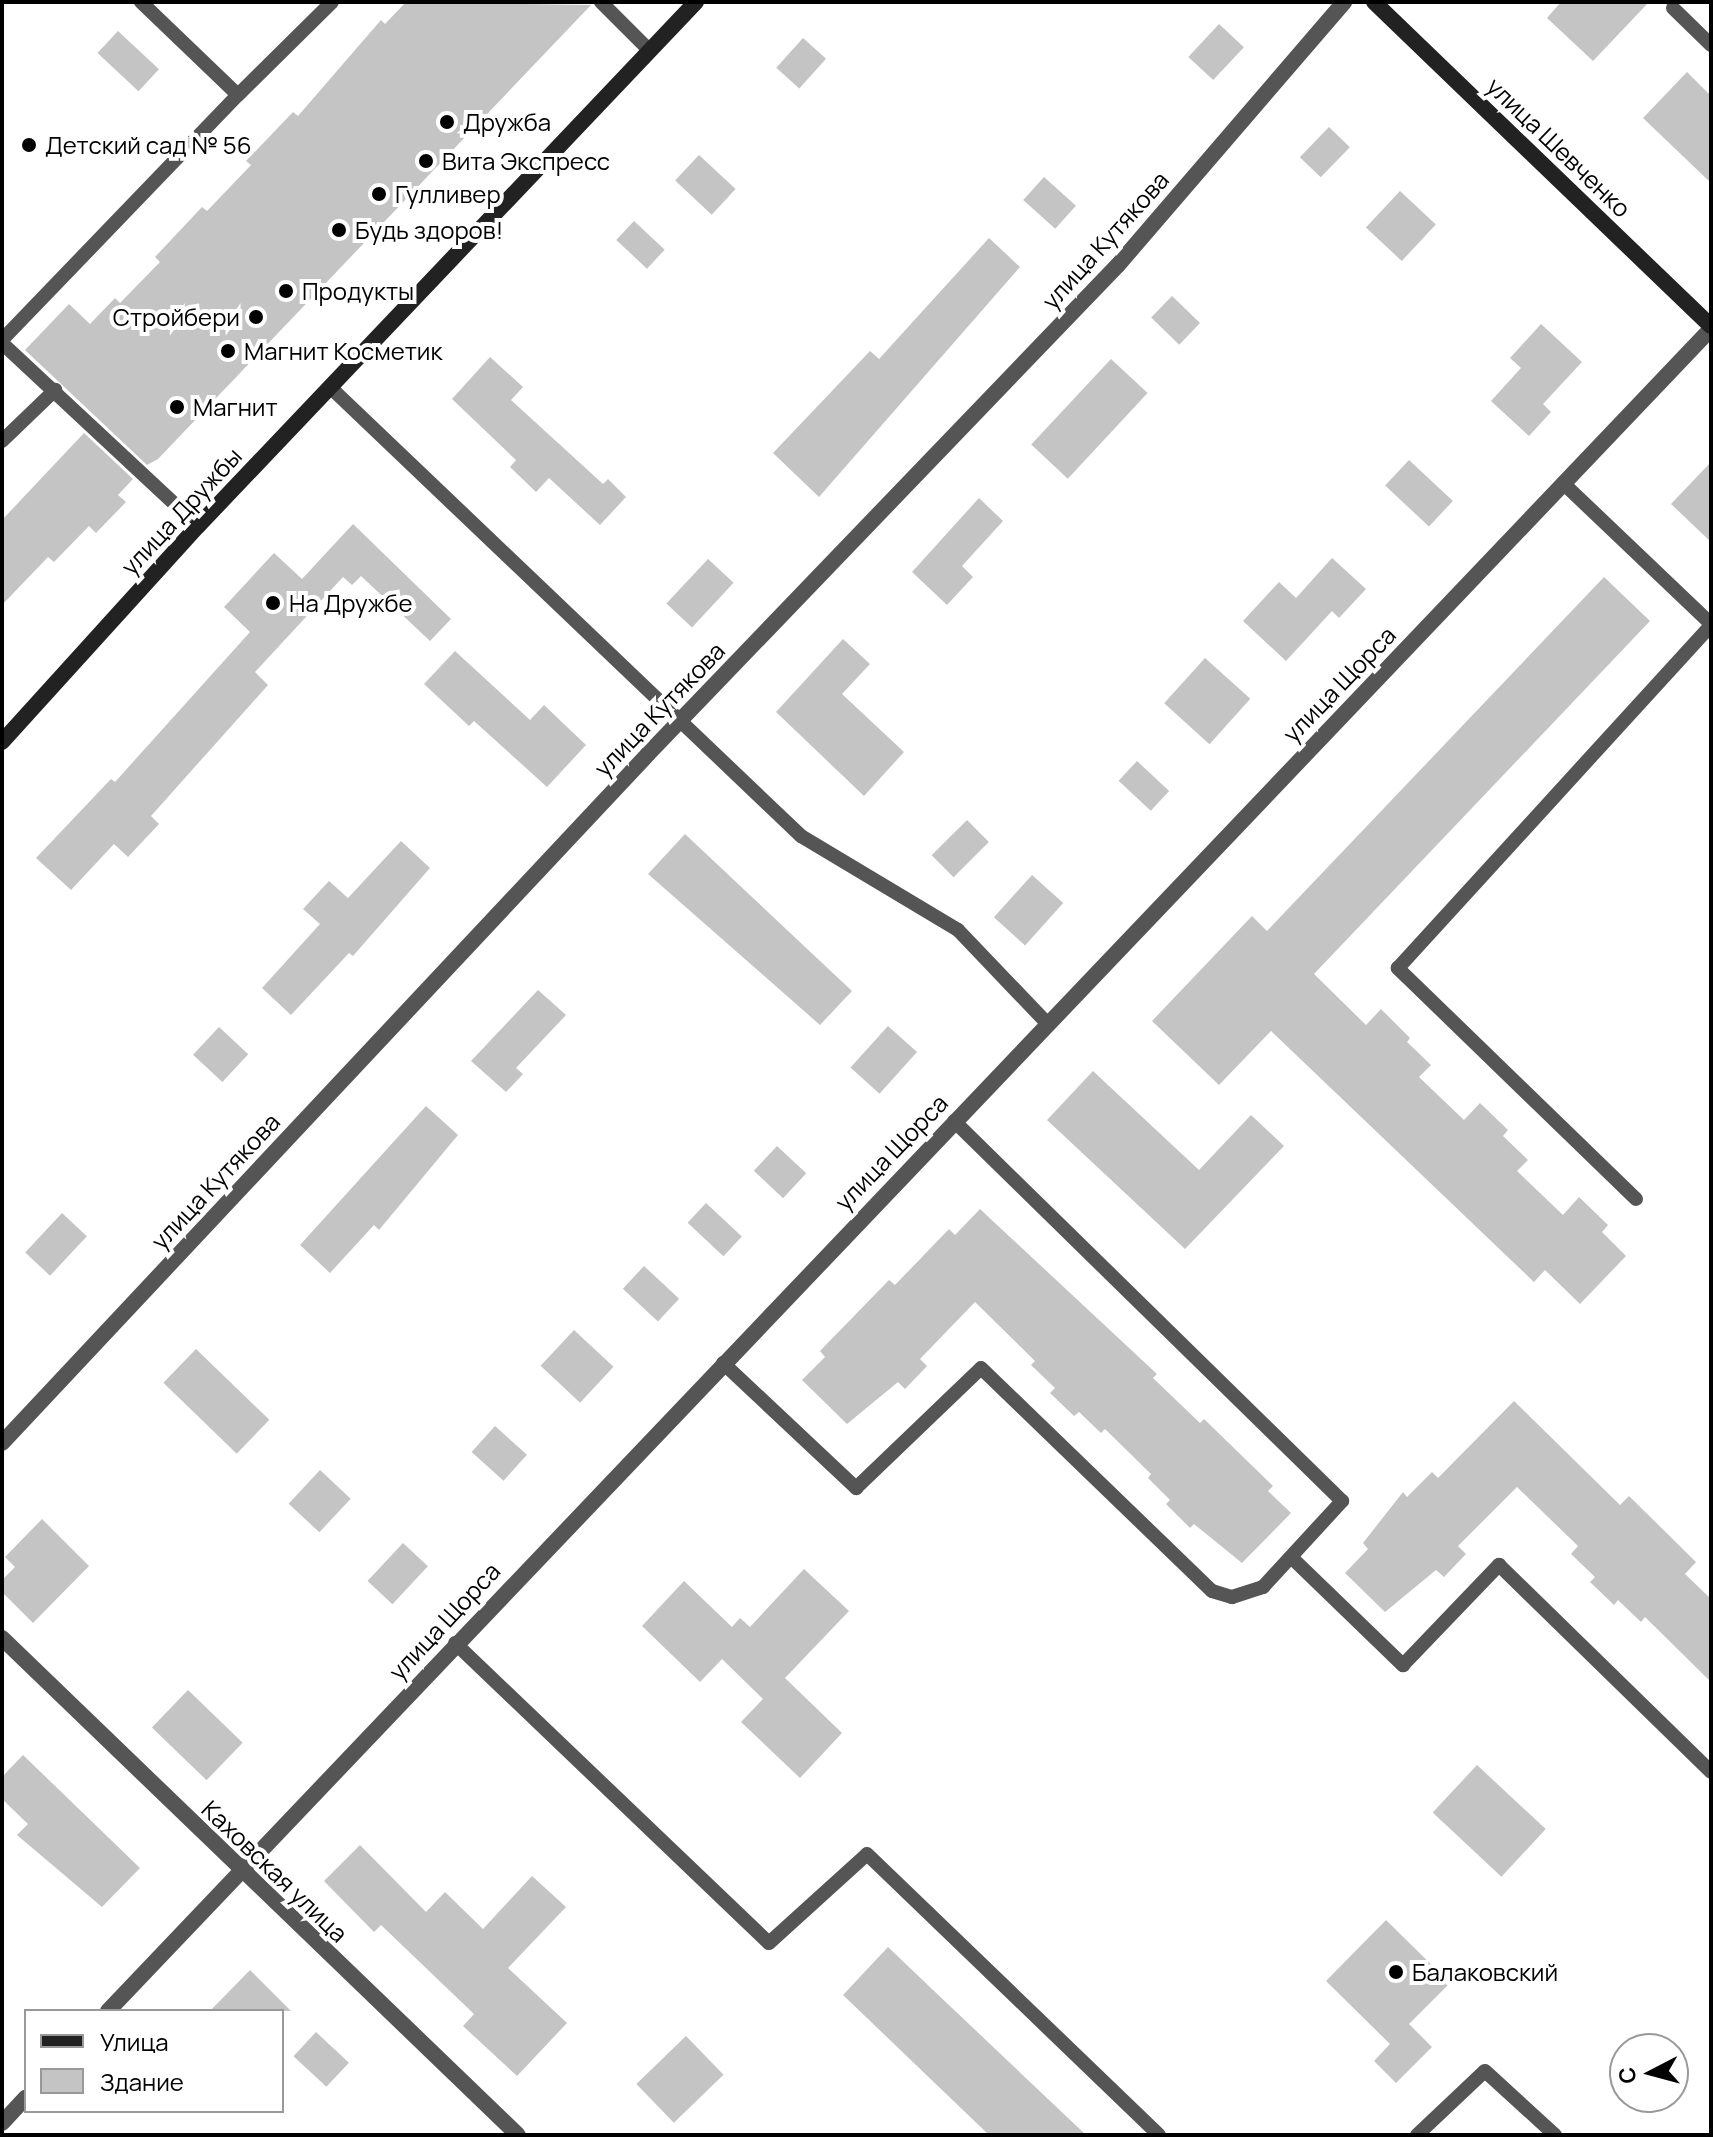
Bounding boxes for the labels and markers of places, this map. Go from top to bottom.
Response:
place label: Дружба [463,108,551,136]
marker: Дружба [438,113,456,131]
place label: Детский сад № 56 [45,131,252,159]
marker: Детский сад № 56 [20,136,38,154]
place label: Вита Экспресс [442,147,610,175]
marker: Вита Экспресс [417,152,435,170]
place label: Гулливер [395,180,501,208]
marker: Гулливер [370,185,388,203]
place label: Будь здоров! [355,216,503,244]
marker: Будь здоров! [330,221,348,239]
place label: Продукты [302,277,414,305]
marker: Продукты [277,282,295,300]
place label: Стройбери [113,303,240,331]
marker: Стройбери [247,308,265,326]
place label: Магнит Косметик [244,337,442,365]
marker: Магнит Косметик [219,342,237,360]
place label: Магнит [193,393,278,421]
marker: Магнит [168,398,186,416]
place label: На Дружбе [289,589,412,617]
marker: На Дружбе [264,594,282,612]
place label: Балаковский [1412,1958,1558,1986]
marker: Балаковский [1387,1963,1405,1981]

